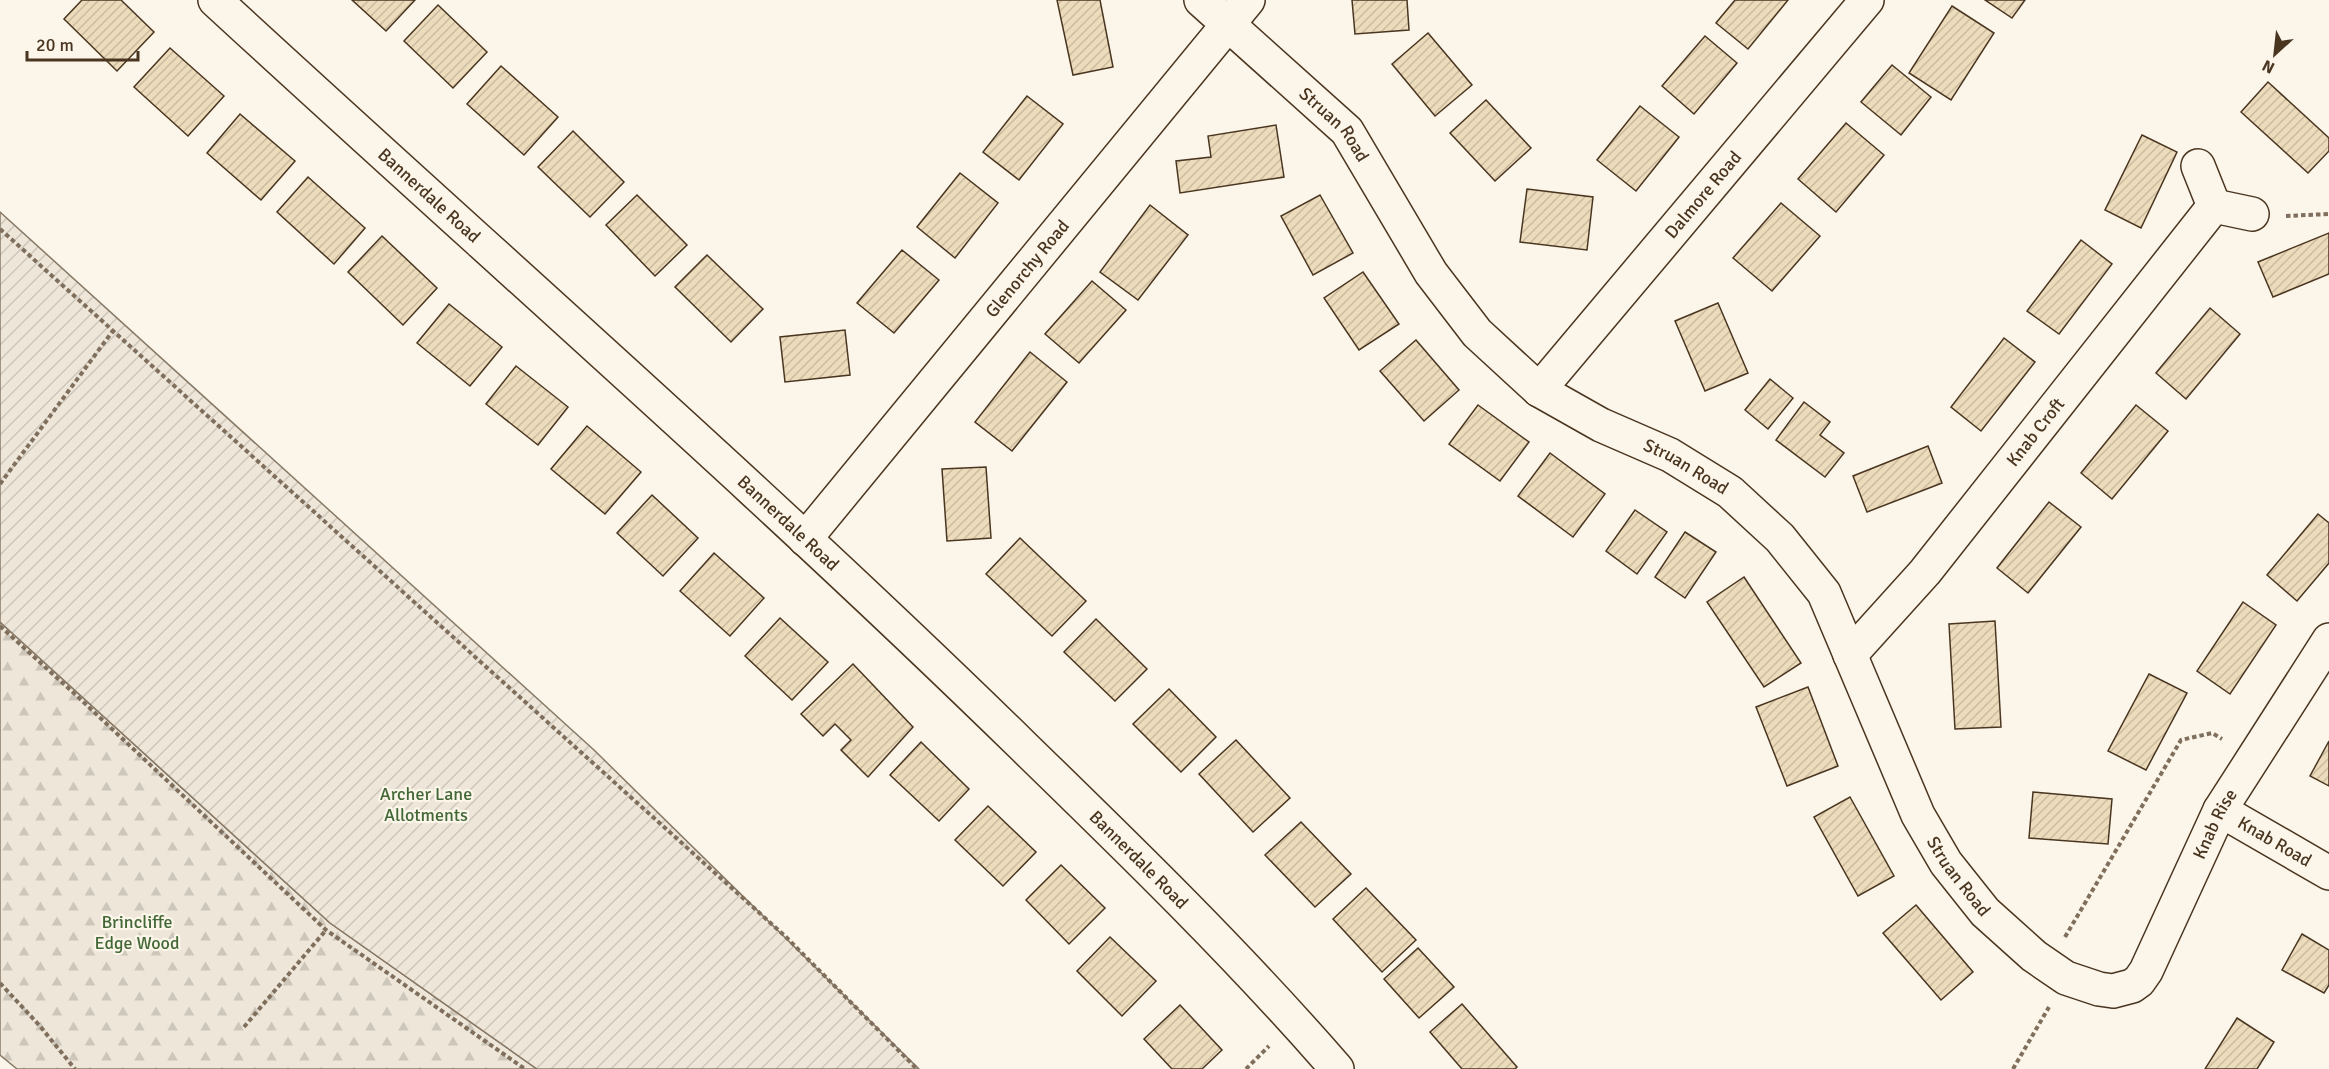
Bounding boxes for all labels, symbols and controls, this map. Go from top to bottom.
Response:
scale bar [27,24,138,62]
north arrow [2245,24,2305,84]
text: 20 m [36,34,74,56]
text: N [2259,55,2278,78]
street label: Struan Road [1295,83,1374,166]
street label: Bannerdale Road [373,143,485,247]
street label: Dalmore Road [1660,147,1746,243]
street label: Glenorchy Road [981,215,1074,322]
street label: Knab Croft [2002,393,2069,471]
street label: Struan Road [1640,434,1733,499]
street label: Bannerdale Road [733,471,844,575]
park label: Archer Lane Allotments [380,783,472,826]
street label: Knab Rise [2188,785,2242,862]
street label: Bannerdale Road [1085,806,1193,913]
street label: Knab Road [2234,812,2315,871]
street label: Struan Road [1922,832,1995,921]
park label: Brincliffe Edge Wood [95,911,179,954]

